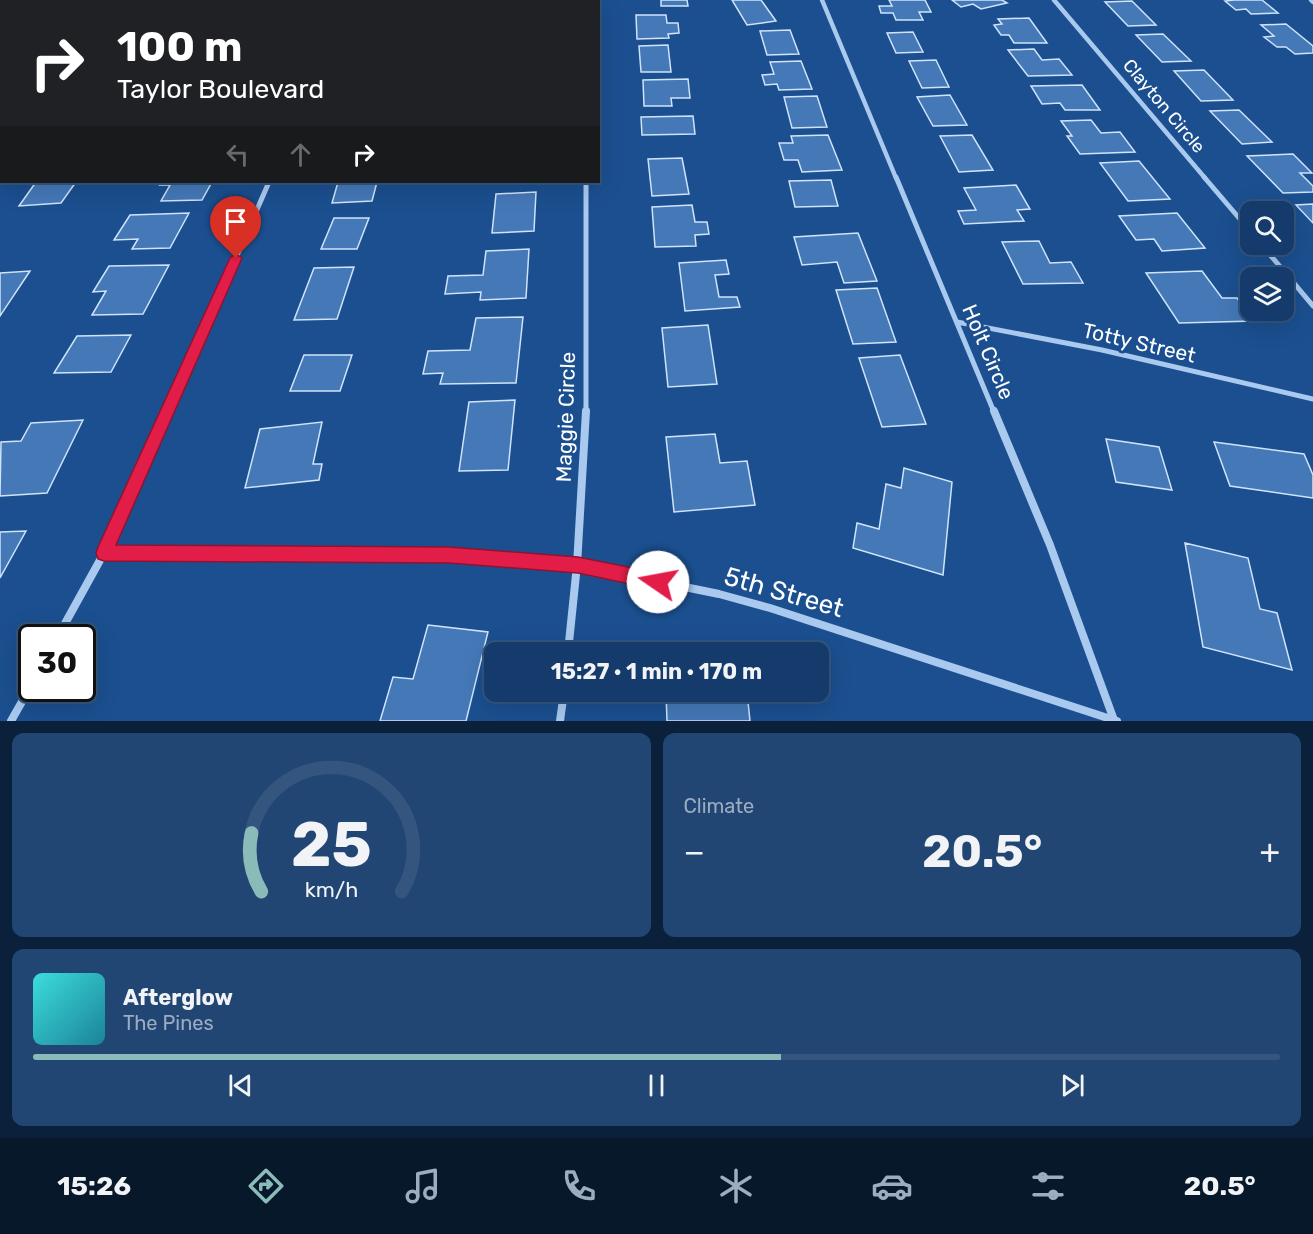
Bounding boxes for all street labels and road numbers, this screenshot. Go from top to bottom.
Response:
street label: Clayton Circle [1118,54,1210,158]
street label: Holt Circle [957,301,1020,403]
street label: Totty Street [1080,317,1198,368]
street label: Maggie Circle [551,351,580,483]
street label: 5th Street [720,561,847,624]

